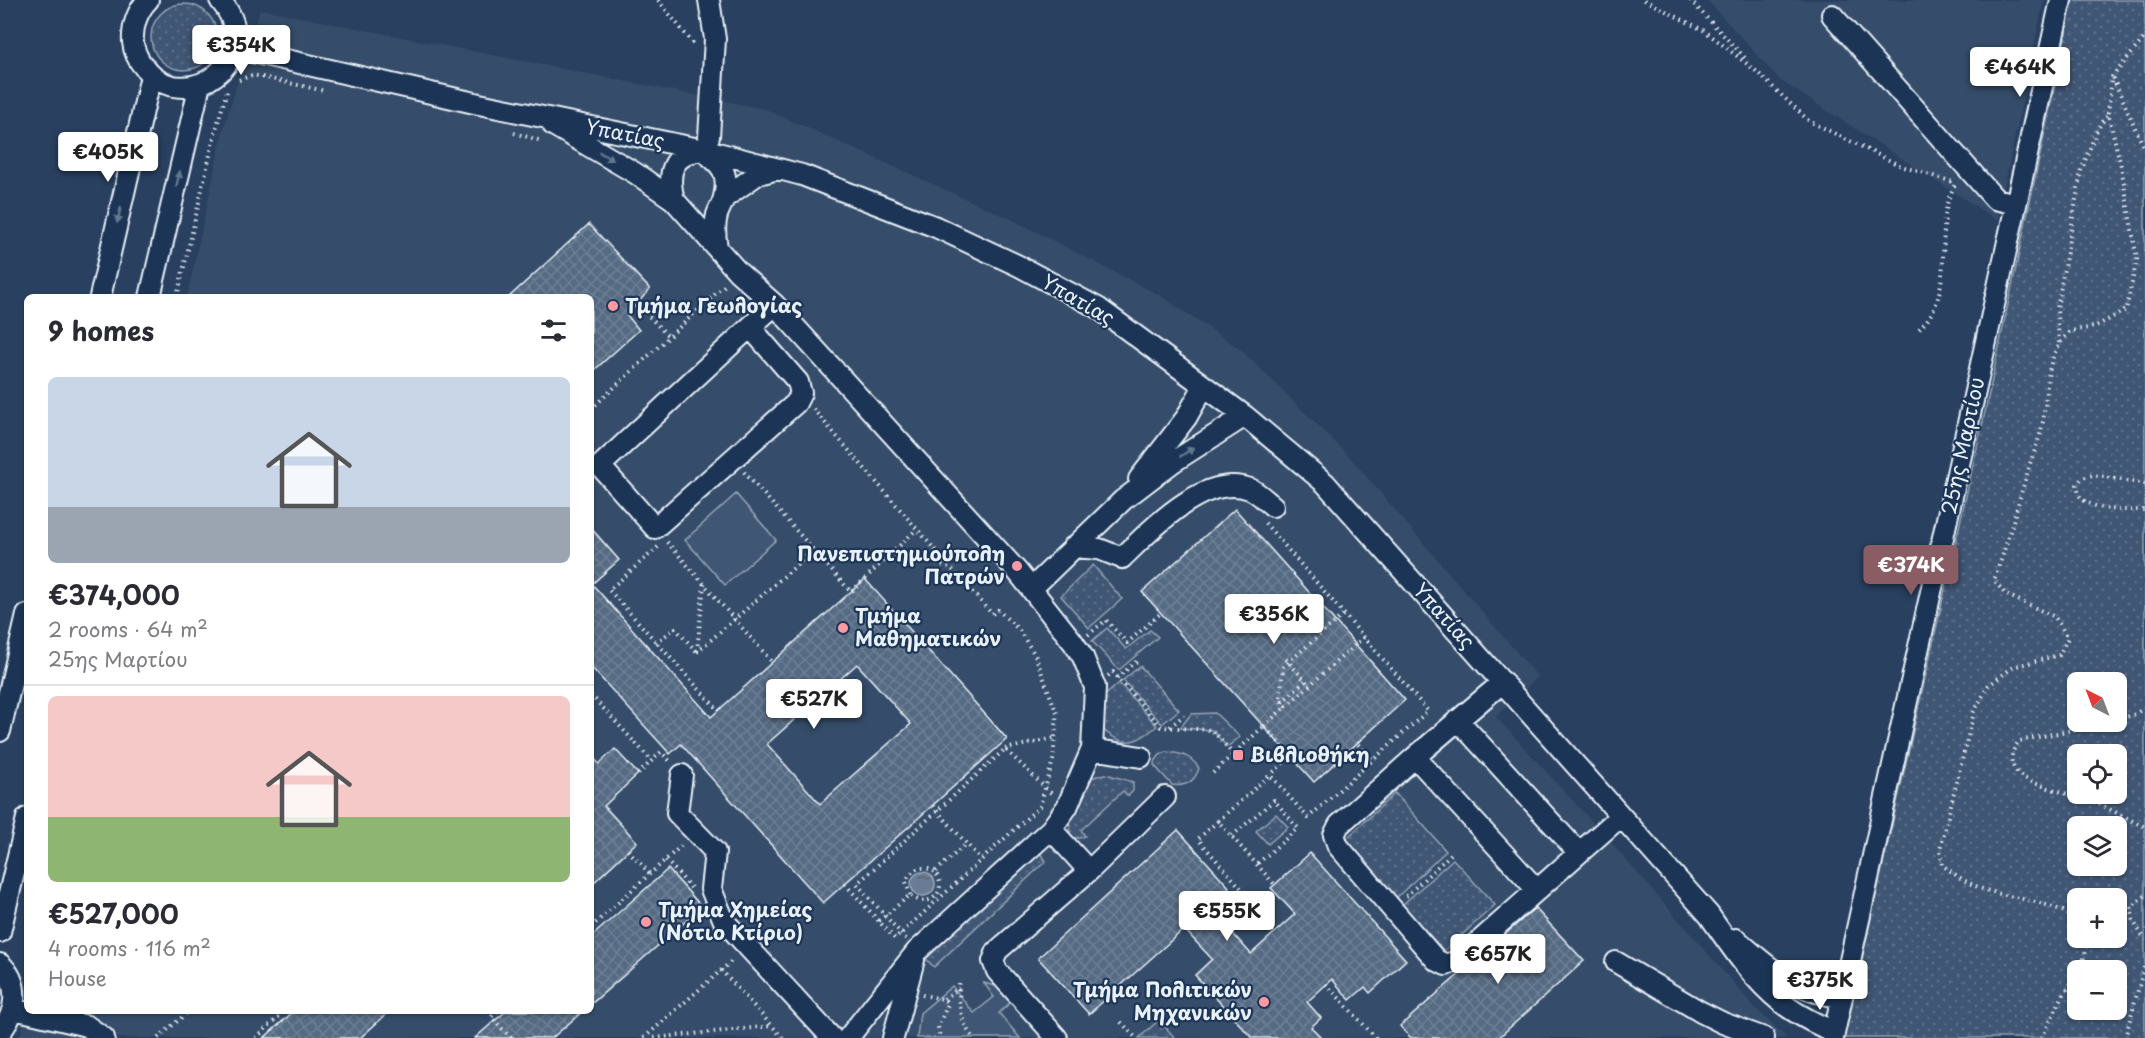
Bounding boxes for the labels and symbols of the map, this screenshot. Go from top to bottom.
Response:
pin: €354K [199,25,283,76]
pin: €464K [1978,47,2062,98]
street label: Υπατίας [583,111,667,155]
pin: €405K [66,132,150,183]
one-way arrow [598,151,615,161]
one-way arrow [173,170,183,188]
one-way arrow [114,206,124,224]
street label: Υπατίας [1036,266,1121,332]
place label: Τμήμα Γεωλογίας [625,290,802,320]
marker: Τμήμα Γεωλογίας [606,299,620,313]
street label: 25ης Μαρτίου [1933,374,1991,517]
one-way arrow [1179,447,1195,458]
place label: Πανεπιστημιούπολη Πατρών [797,538,1005,591]
pin: €374K [1869,545,1953,596]
marker: Πανεπιστημιούπολη Πατρών [1010,559,1024,573]
street label: Υπατίας [1407,576,1483,655]
pin: €356K [1232,594,1316,645]
place label: Τμήμα Μαθηματικών [855,600,1001,653]
marker: Τμήμα Μαθηματικών [836,621,850,635]
north arrow [2067,672,2127,732]
pin: €527K [772,679,856,730]
place label: Βιβλιοθήκη [1250,739,1370,769]
marker: Βιβλιοθήκη [1231,748,1245,762]
pin: €555K [1185,891,1269,942]
place label: Τμήμα Χημείας (Νότιο Κτίριο) [658,894,813,947]
marker: Τμήμα Χημείας (Νότιο Κτίριο) [639,915,653,929]
pin: €657K [1456,934,1540,985]
pin: €375K [1778,960,1862,1011]
place label: Τμήμα Πολιτικών Μηχανικών [1073,974,1252,1027]
marker: Τμήμα Πολιτικών Μηχανικών [1257,995,1271,1009]

